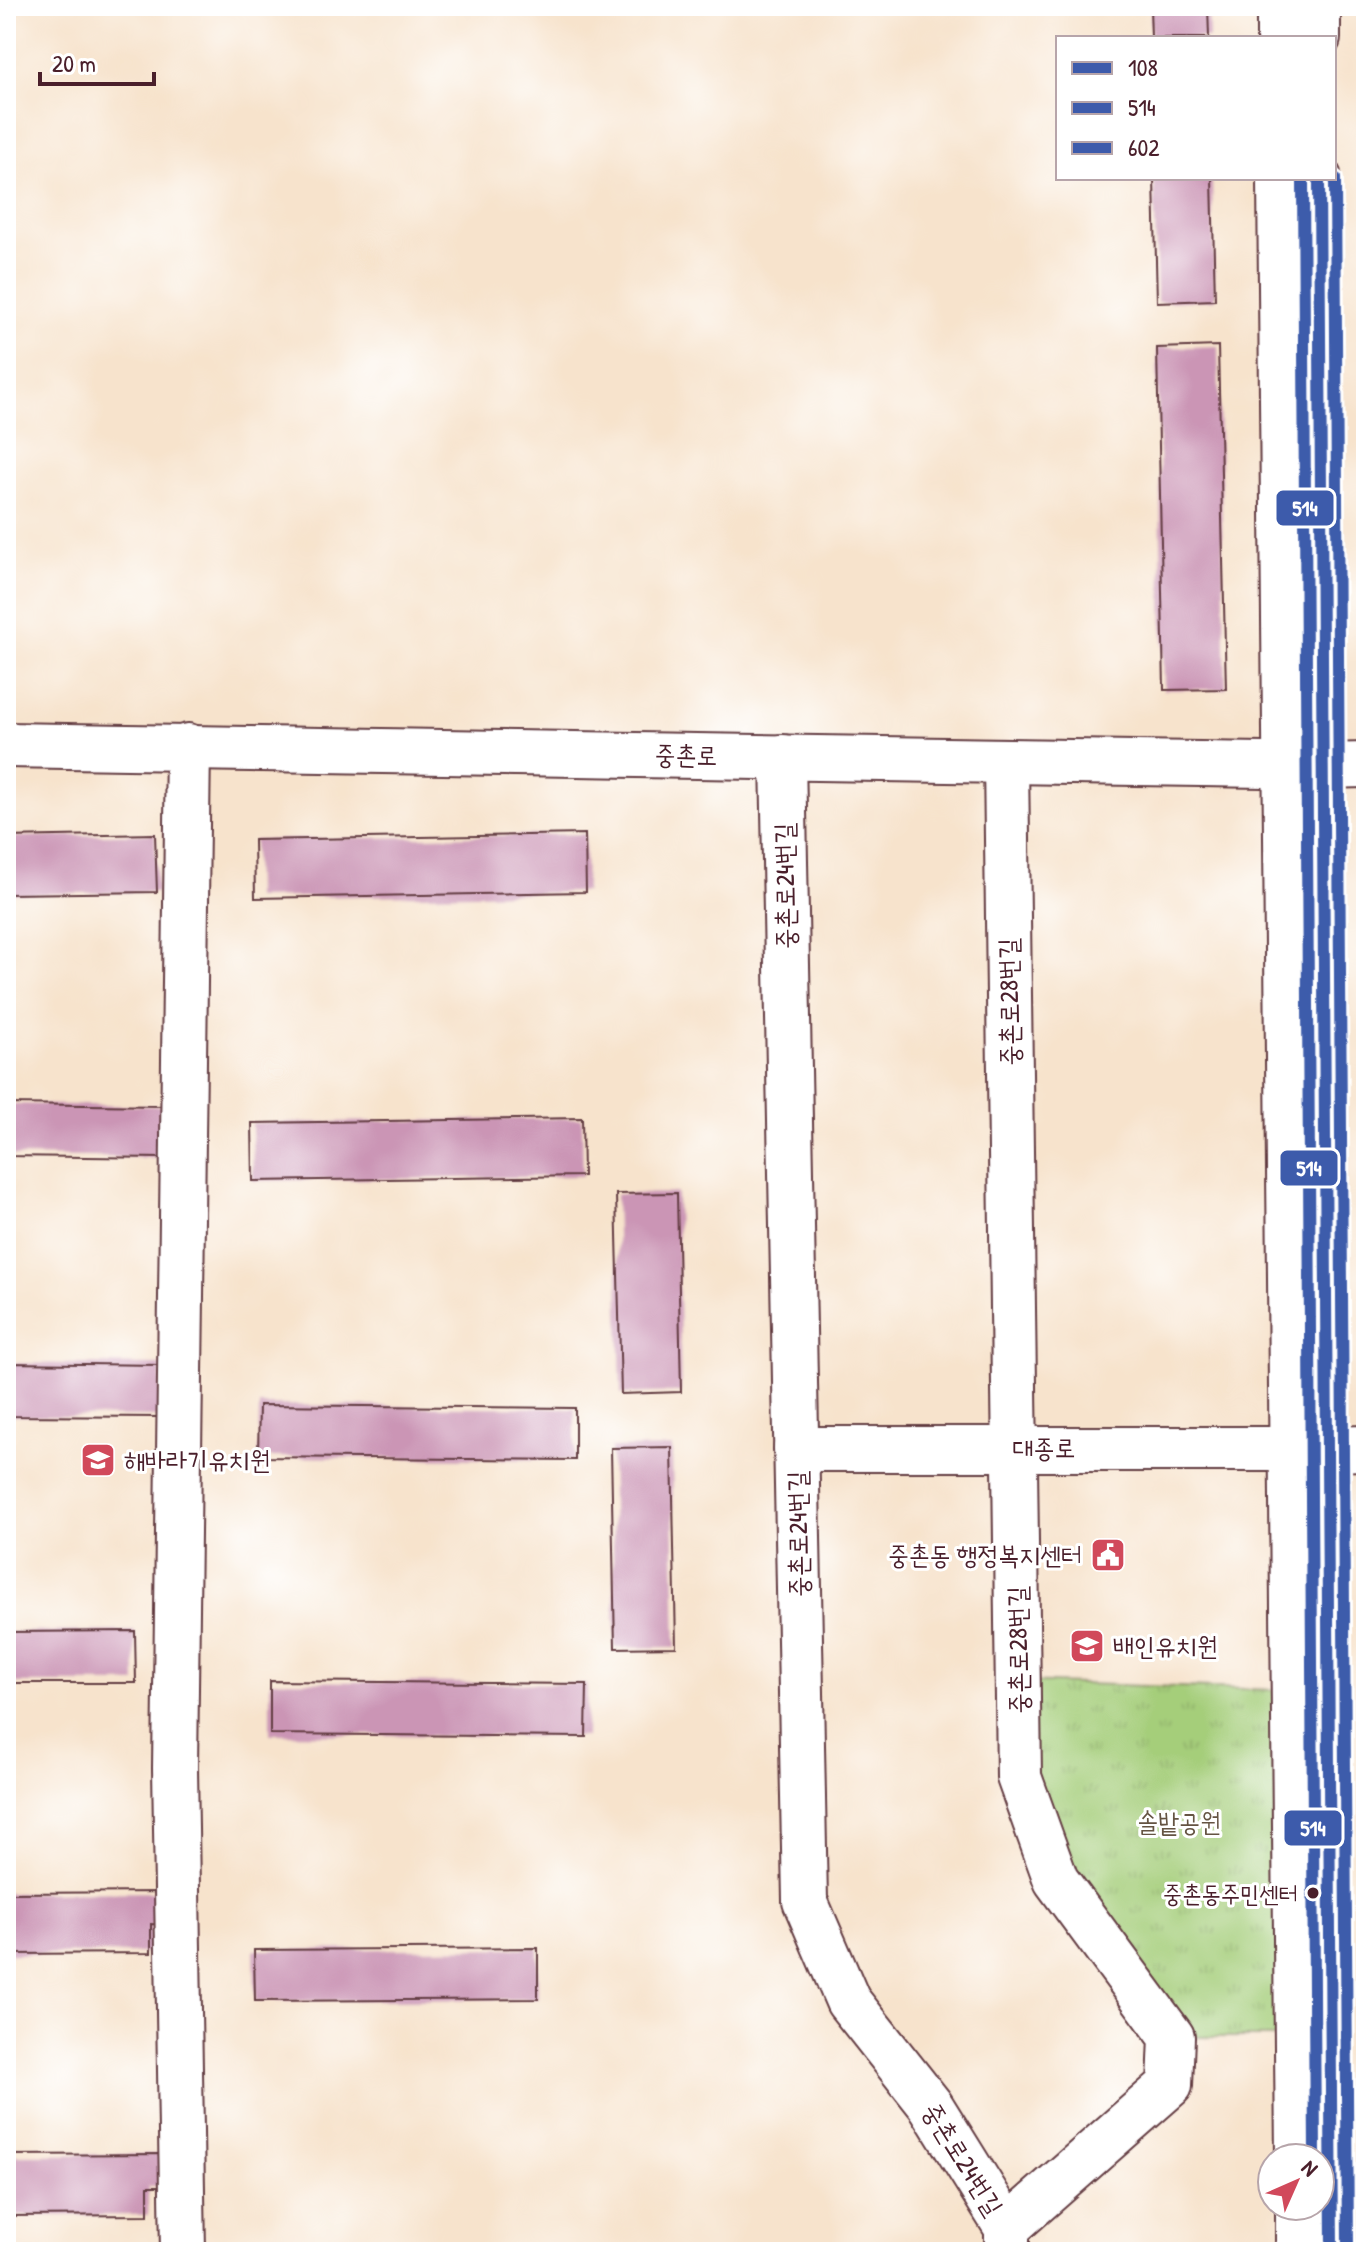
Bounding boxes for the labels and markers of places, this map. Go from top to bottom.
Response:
school or university icon: 해바라기유치원 [79,1441,117,1479]
place label: 해바라기유치원 [124,1442,270,1477]
public building icon: 중촌동 행정복지센터 [1089,1536,1127,1574]
place label: 중촌동 행정복지센터 [888,1537,1082,1572]
school or university icon: 배인유치원 [1068,1627,1106,1665]
place label: 배인유치원 [1113,1628,1218,1663]
place label: 중촌동주민센터 [1163,1877,1298,1909]
marker: 중촌동주민센터 [1305,1885,1321,1901]

